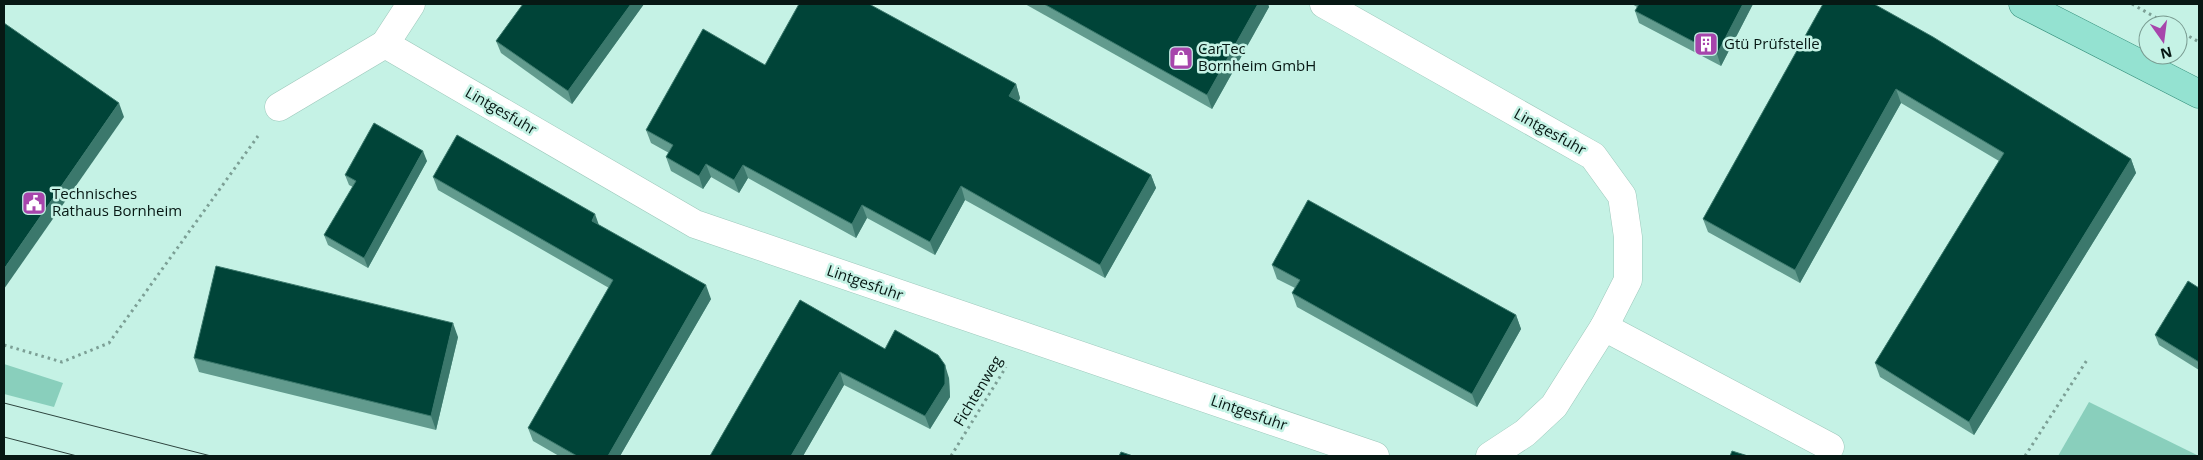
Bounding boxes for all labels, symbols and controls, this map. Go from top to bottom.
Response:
north arrow [2138,15,2188,65]
building icon: Gtü Prüfstelle [1693,31,1719,57]
place label: Gtü Prüfstelle [1724,33,1820,53]
place label: CarTec Bornheim GmbH [1198,38,1316,75]
text: N [2158,43,2174,64]
shop icon: CarTec Bornheim GmbH [1168,45,1194,71]
street label: Lintgesfuhr [462,82,541,139]
street label: Lintgesfuhr [1511,103,1590,159]
place label: Technisches Rathaus Bornheim [52,183,182,220]
public building icon: Technisches Rathaus Bornheim [21,190,47,216]
street label: Lintgesfuhr [825,260,906,304]
street label: Fichtenweg [948,351,1006,430]
street label: Lintgesfuhr [1209,390,1290,434]

